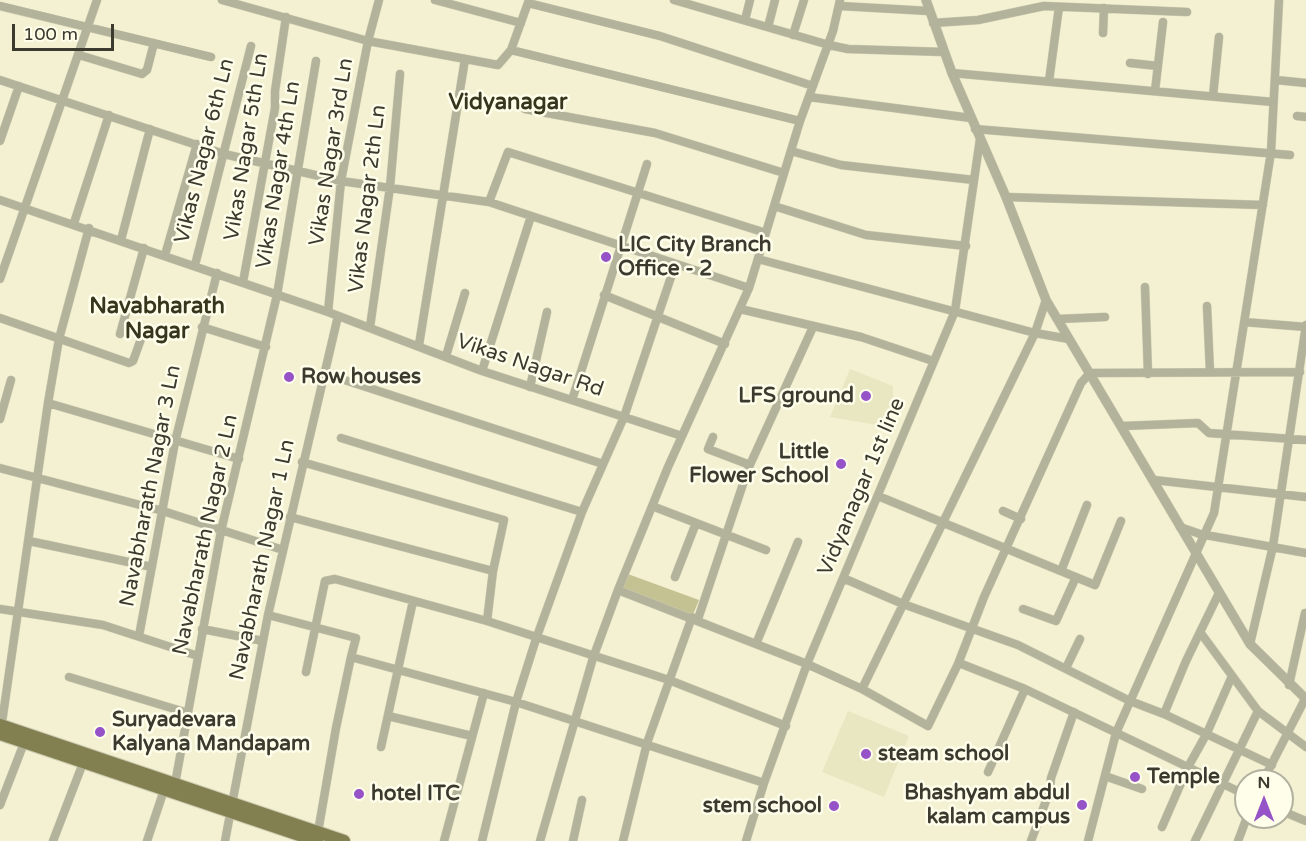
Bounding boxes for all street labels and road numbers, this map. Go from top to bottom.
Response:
street label: Vikas Nagar 5th Ln [220,51,274,243]
street label: Vikas Nagar 6th Ln [170,56,240,246]
street label: Vikas Nagar 3rd Ln [305,56,359,248]
street label: Vikas Nagar 4th Ln [252,79,306,271]
street label: Vikas Nagar 2th Ln [344,103,392,295]
street label: Vikas Nagar Rd [453,329,607,403]
street label: Navabharath Nagar 3 Ln [115,363,187,609]
street label: Vidyanagar 1st line [813,394,911,580]
street label: Navabharath Nagar 2 Ln [168,412,244,658]
street label: Navabharath Nagar 1 Ln [225,437,301,683]

